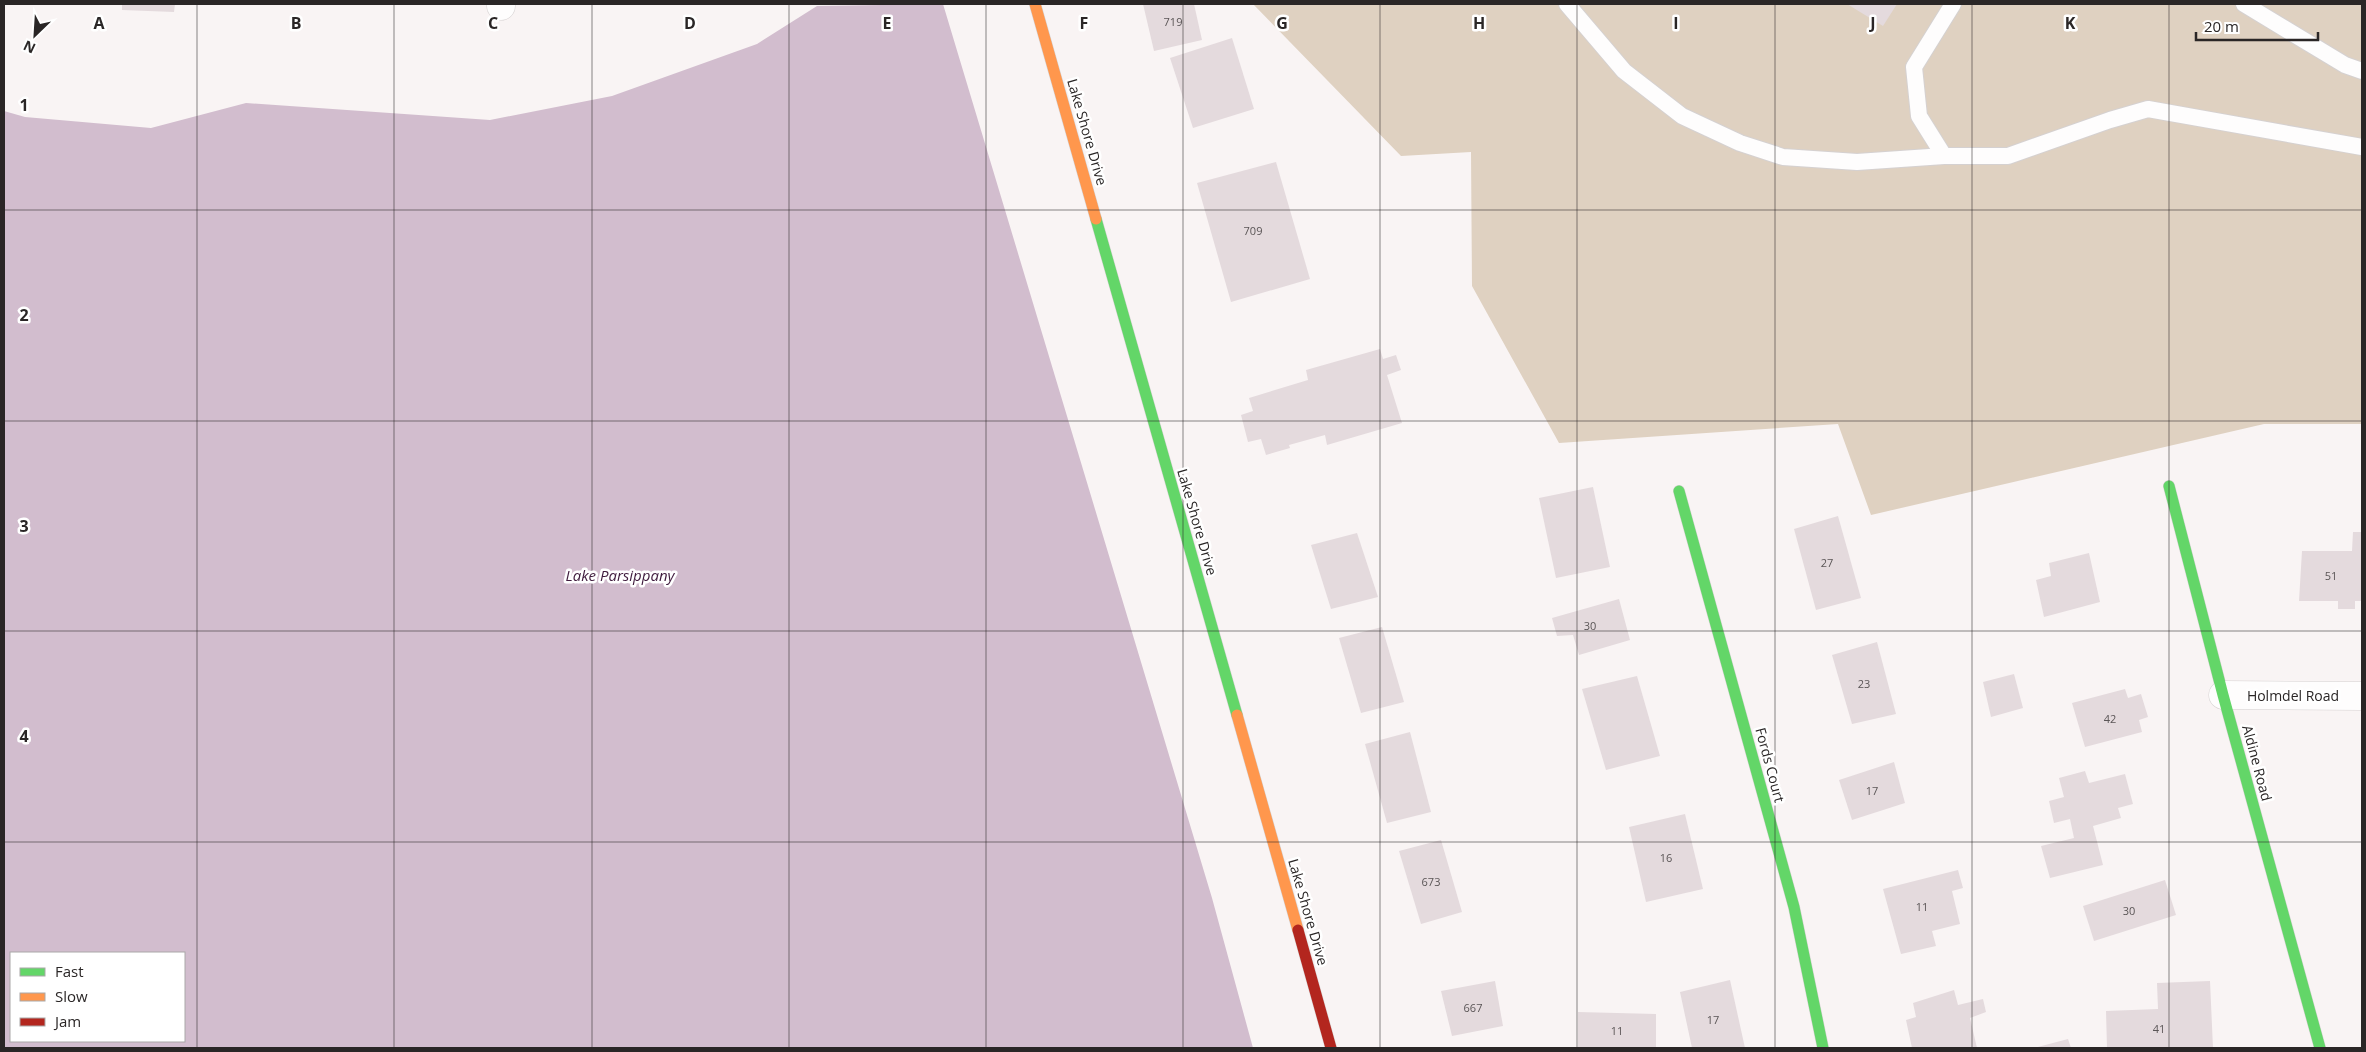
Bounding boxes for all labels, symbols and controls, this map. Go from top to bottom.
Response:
north arrow [10,10,60,60]
scale bar [2196,10,2318,42]
text: A [93,12,105,34]
text: B [291,12,301,34]
text: C [488,12,498,34]
text: D [684,12,696,34]
text: E [883,12,892,34]
text: F [1080,12,1088,34]
text: G [1276,12,1288,34]
text: H [1473,12,1485,34]
text: I [1673,12,1679,34]
text: J [1868,12,1876,34]
text: K [2065,12,2076,34]
house number: 719 [1164,14,1182,29]
text: 20 m [2204,16,2239,36]
text: N [20,36,38,58]
street label: Lake Shore Drive [1063,76,1112,188]
text: 1 [19,94,29,116]
house number: 709 [1244,223,1262,238]
text: 2 [19,304,29,326]
street label: Lake Shore Drive [1173,466,1222,578]
text: 3 [19,515,29,537]
house number: 27 [1821,555,1833,570]
water label: Lake Parsippany [566,565,676,585]
house number: 51 [2325,568,2337,583]
house number: 30 [1584,618,1596,633]
house number: 23 [1858,676,1870,691]
street label: Holmdel Road [2247,686,2339,705]
house number: 42 [2104,711,2116,726]
street label: Aldine Road [2238,723,2277,803]
text: 4 [19,725,29,747]
street label: Fords Court [1751,725,1790,804]
house number: 17 [1866,783,1878,798]
house number: 16 [1660,850,1672,865]
street label: Lake Shore Drive [1284,856,1333,968]
house number: 673 [1422,874,1440,889]
house number: 11 [1916,899,1928,914]
house number: 30 [2123,903,2135,918]
legend [10,952,185,1042]
text: Fast [55,961,84,981]
text: Slow [55,986,88,1006]
house number: 667 [1464,1000,1482,1015]
text: Jam [53,1011,81,1031]
house number: 17 [1707,1012,1719,1027]
house number: 41 [2153,1021,2165,1036]
house number: 11 [1611,1023,1623,1038]

